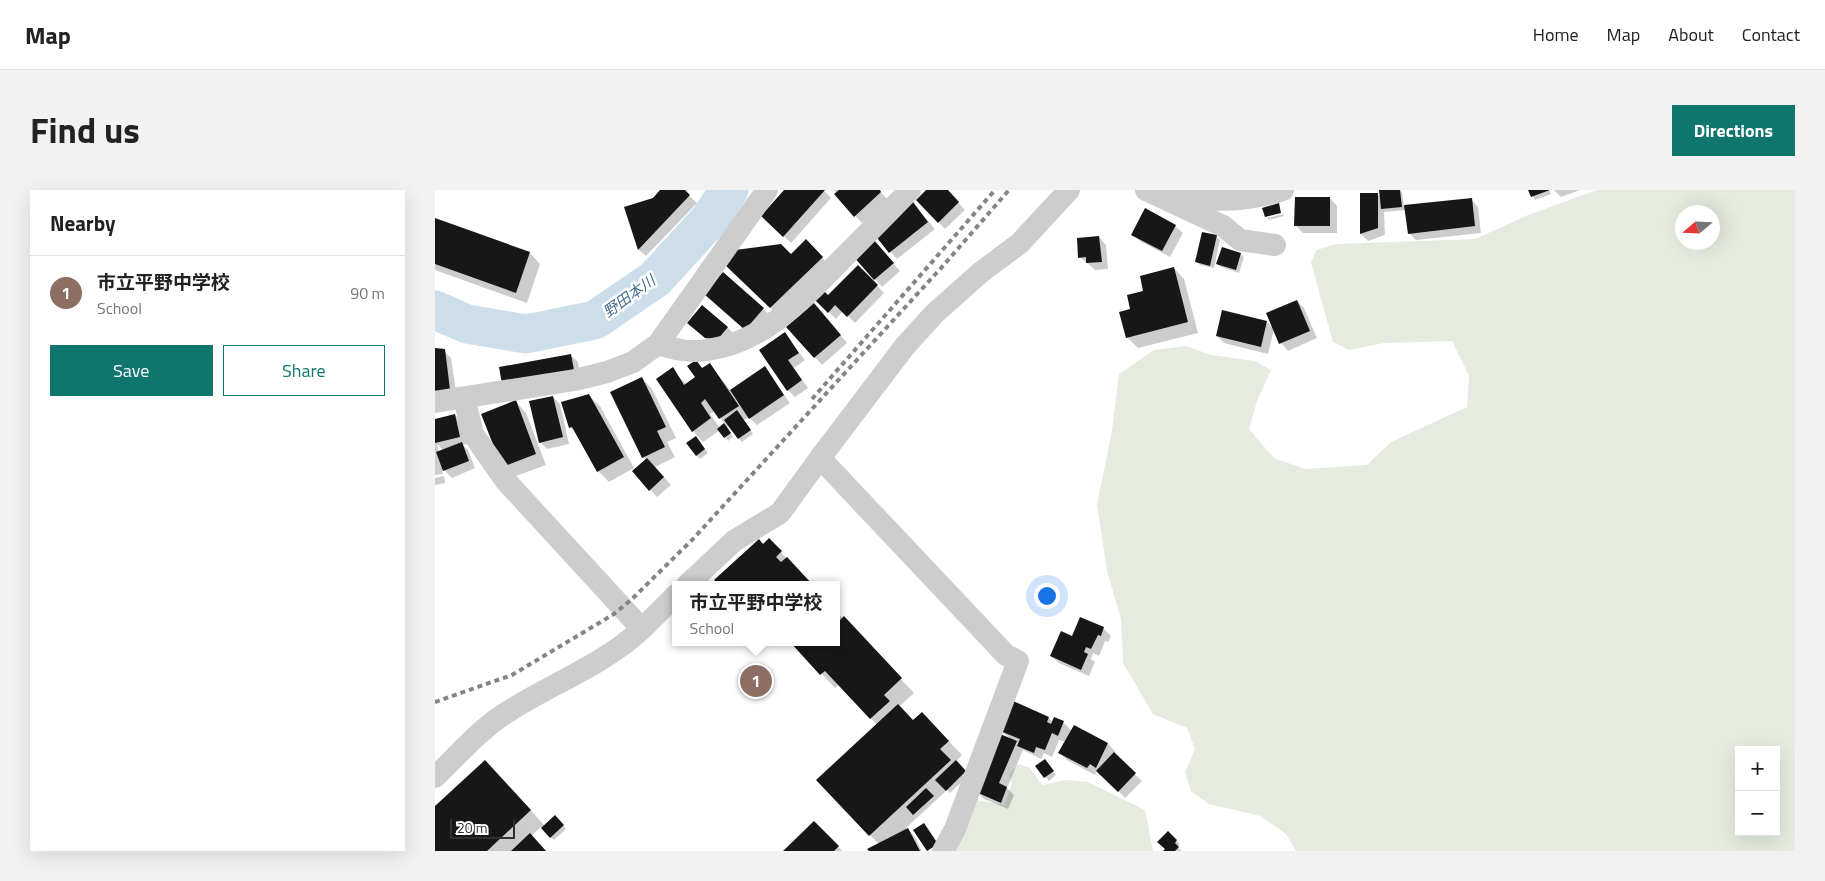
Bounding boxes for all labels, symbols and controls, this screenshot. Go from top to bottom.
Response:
text: Map [25,17,71,53]
text: Home [1533,21,1579,48]
text: Map [1607,21,1640,48]
text: About [1668,21,1714,48]
text: Contact [1742,21,1800,48]
text: Find us [30,103,140,157]
button: Directions [1672,105,1795,156]
north arrow [1675,205,1720,250]
text: Nearby [50,207,115,239]
text: 市立平野中学校 [97,267,230,296]
water label: 野田本川 [598,268,662,323]
text: 1 [62,281,70,305]
text: 90 m [350,281,385,305]
text: School [97,296,142,320]
button: Save [50,345,213,396]
button: Share [223,345,385,396]
popup [672,581,840,646]
your location [1034,583,1060,609]
text: 市立平野中学校 [689,587,823,616]
text: School [689,616,734,640]
pin: 1 [740,662,772,700]
map controls [1735,746,1780,836]
button: + [1735,746,1780,791]
button: − [1735,791,1780,836]
scale bar [450,816,515,839]
text: 20 m [457,817,487,838]

